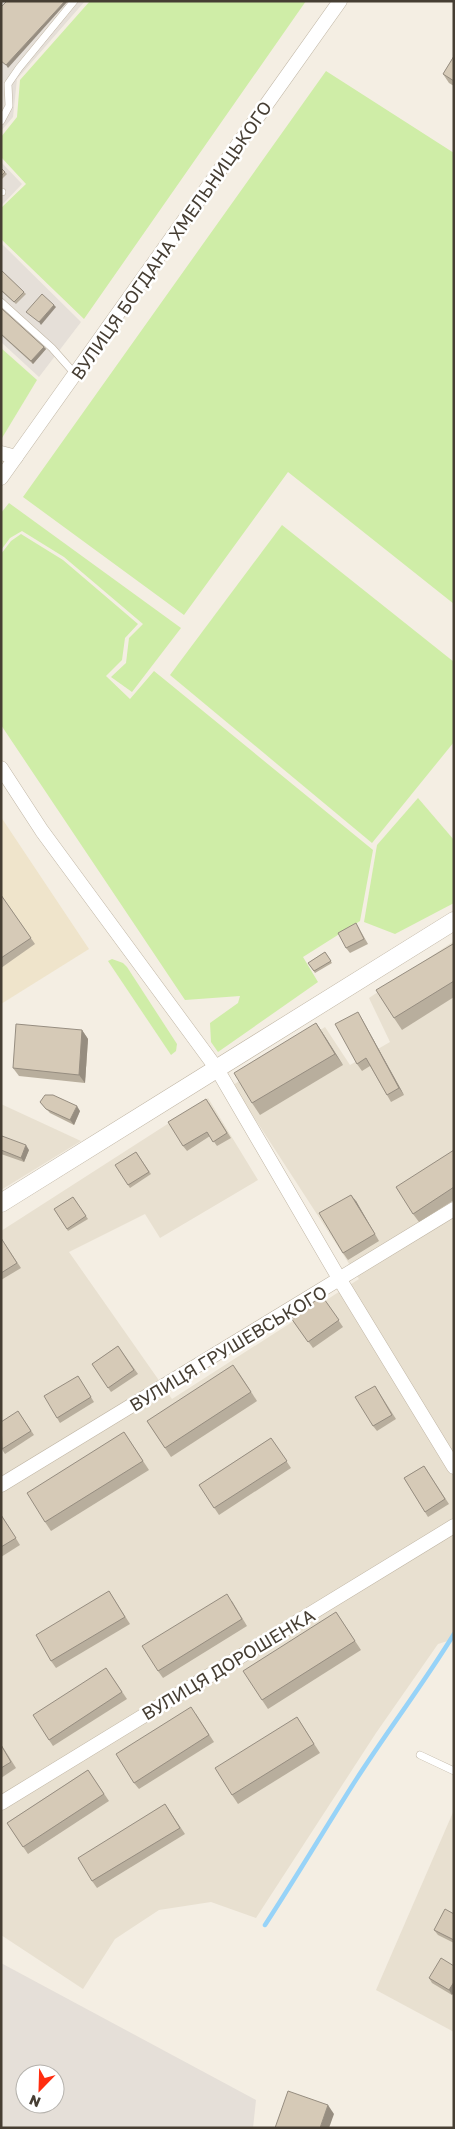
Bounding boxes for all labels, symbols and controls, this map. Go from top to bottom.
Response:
street label: ВУЛИЦЯ БОГДАНА ХМЕЛЬНИЦЬКОГО [66,97,276,383]
street label: ВУЛИЦЯ ГРУШЕВСЬКОГО [125,1280,331,1416]
street label: ВУЛИЦЯ ДОРОШЕНКА [137,1604,319,1724]
north arrow [15,2064,65,2114]
text: N [27,2092,43,2111]

